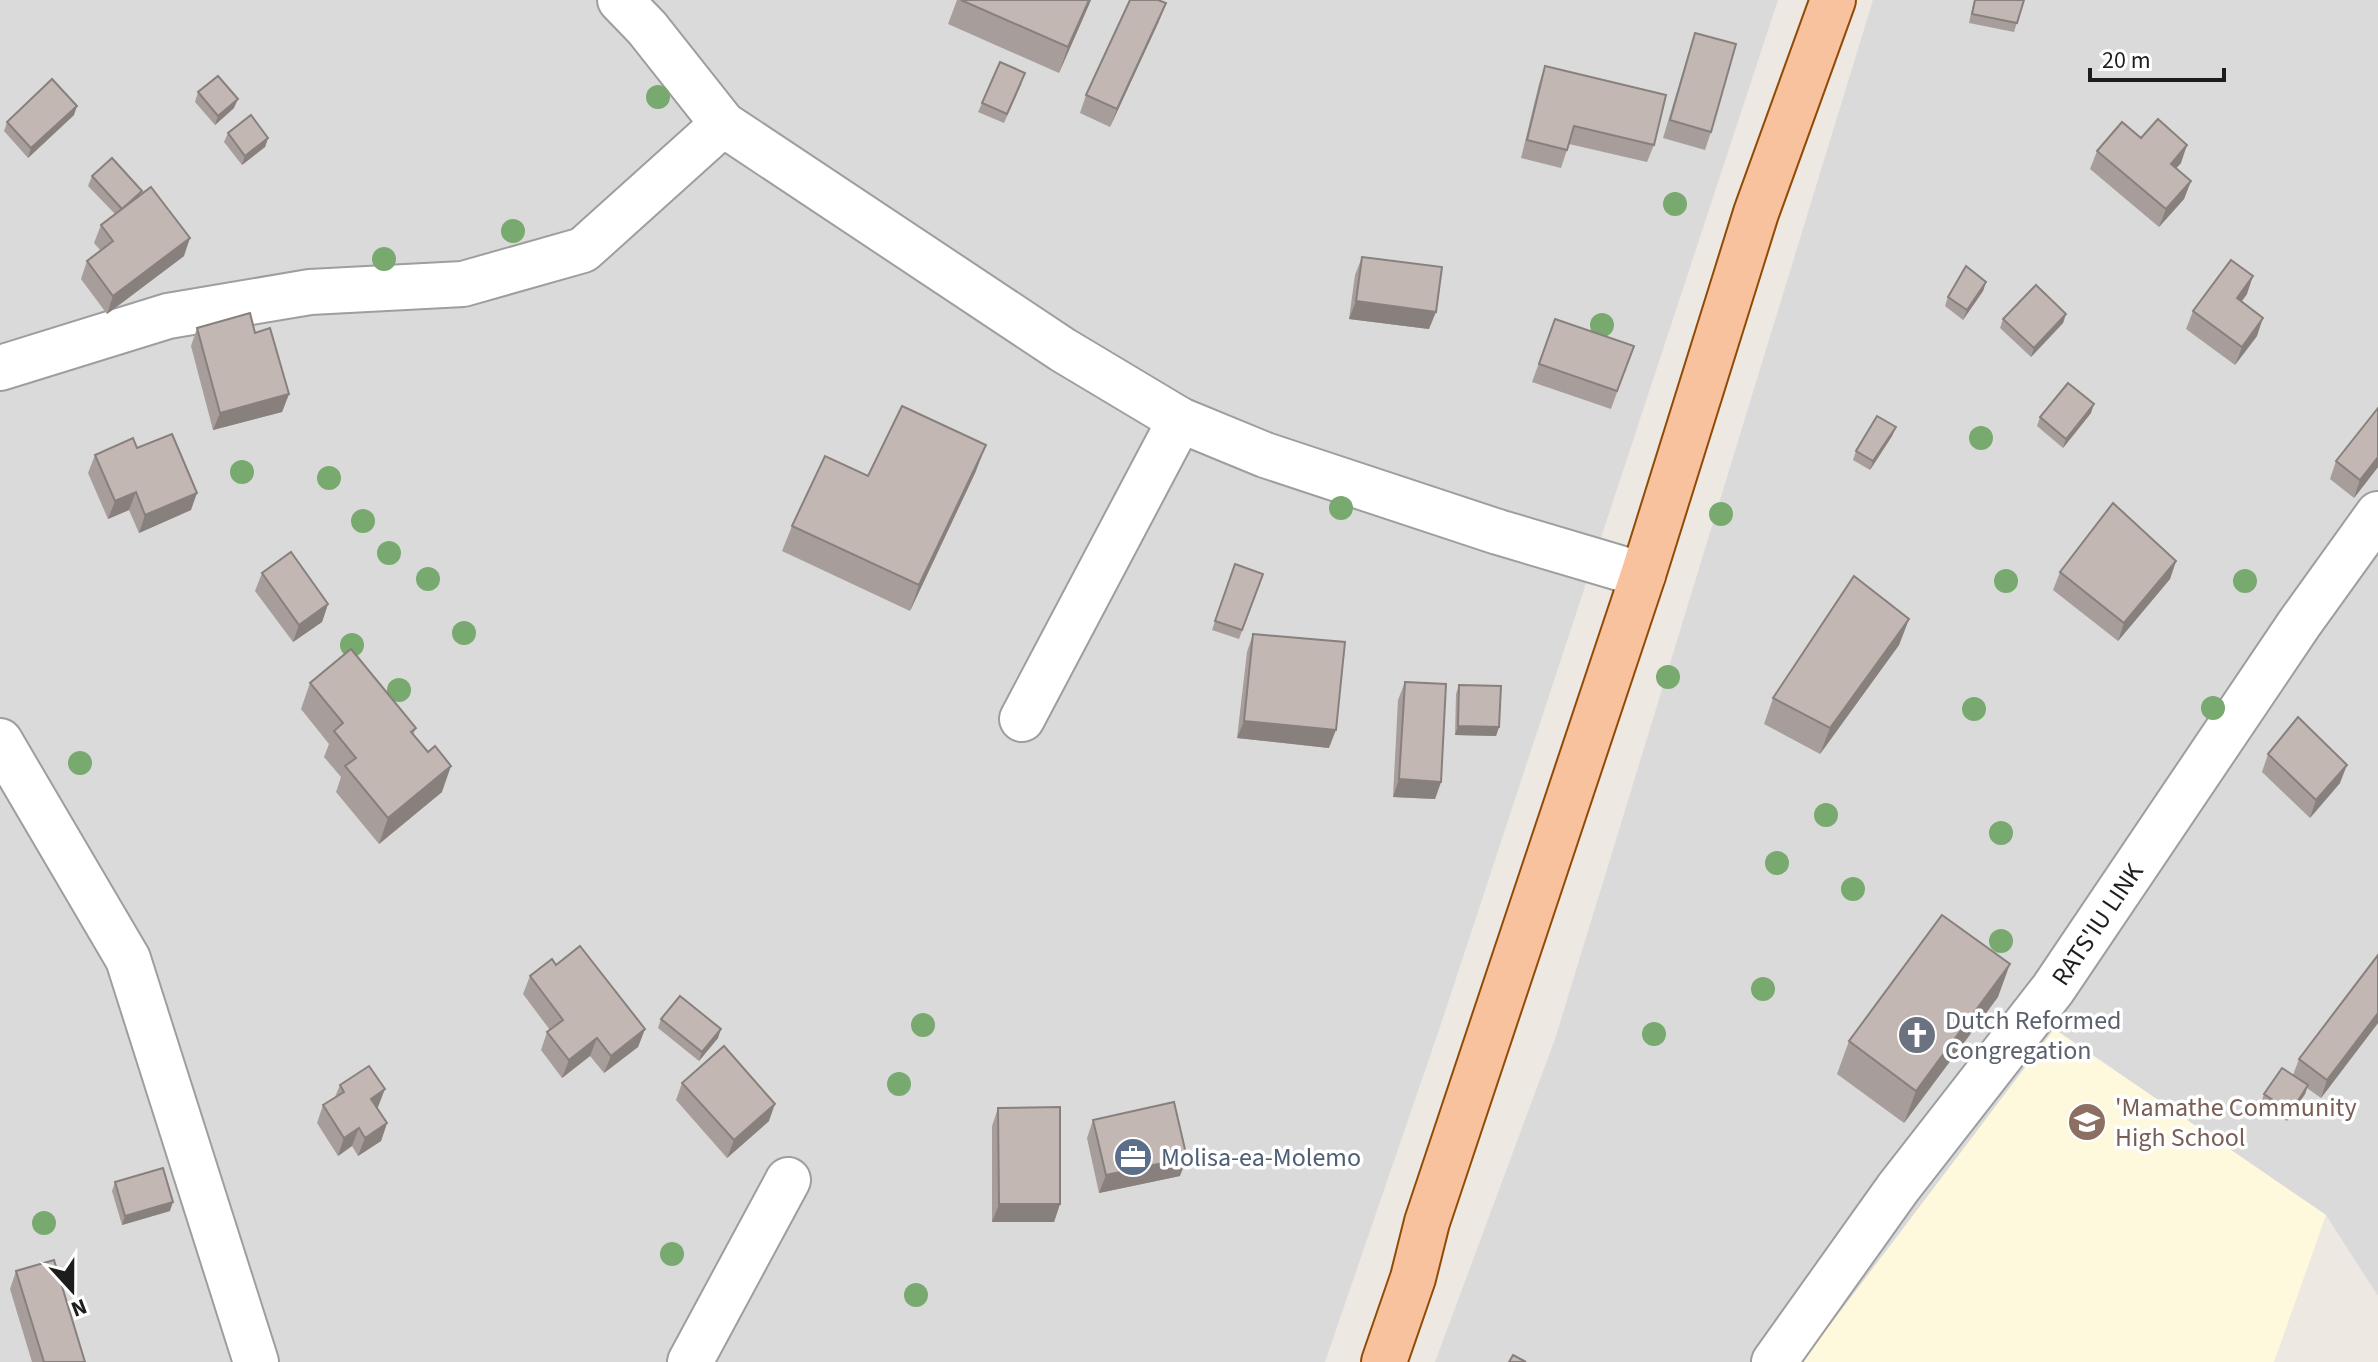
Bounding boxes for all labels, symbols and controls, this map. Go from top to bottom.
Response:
scale bar [2090,32,2224,82]
text: 20 m [2102,43,2151,78]
street label: RATS'IU LINK [2043,856,2152,993]
place label: Dutch Reformed Congregation [1945,1002,2121,1069]
church icon: Dutch Reformed Congregation [1896,1014,1938,1056]
place label: 'Mamathe Community High School [2115,1089,2357,1156]
school or university icon: 'Mamathe Community High School [2066,1101,2108,1143]
office icon: Molisa-ea-Molemo [1112,1136,1154,1178]
place label: Molisa-ea-Molemo [1161,1139,1361,1176]
north arrow [32,1250,112,1330]
text: N [66,1290,91,1325]

